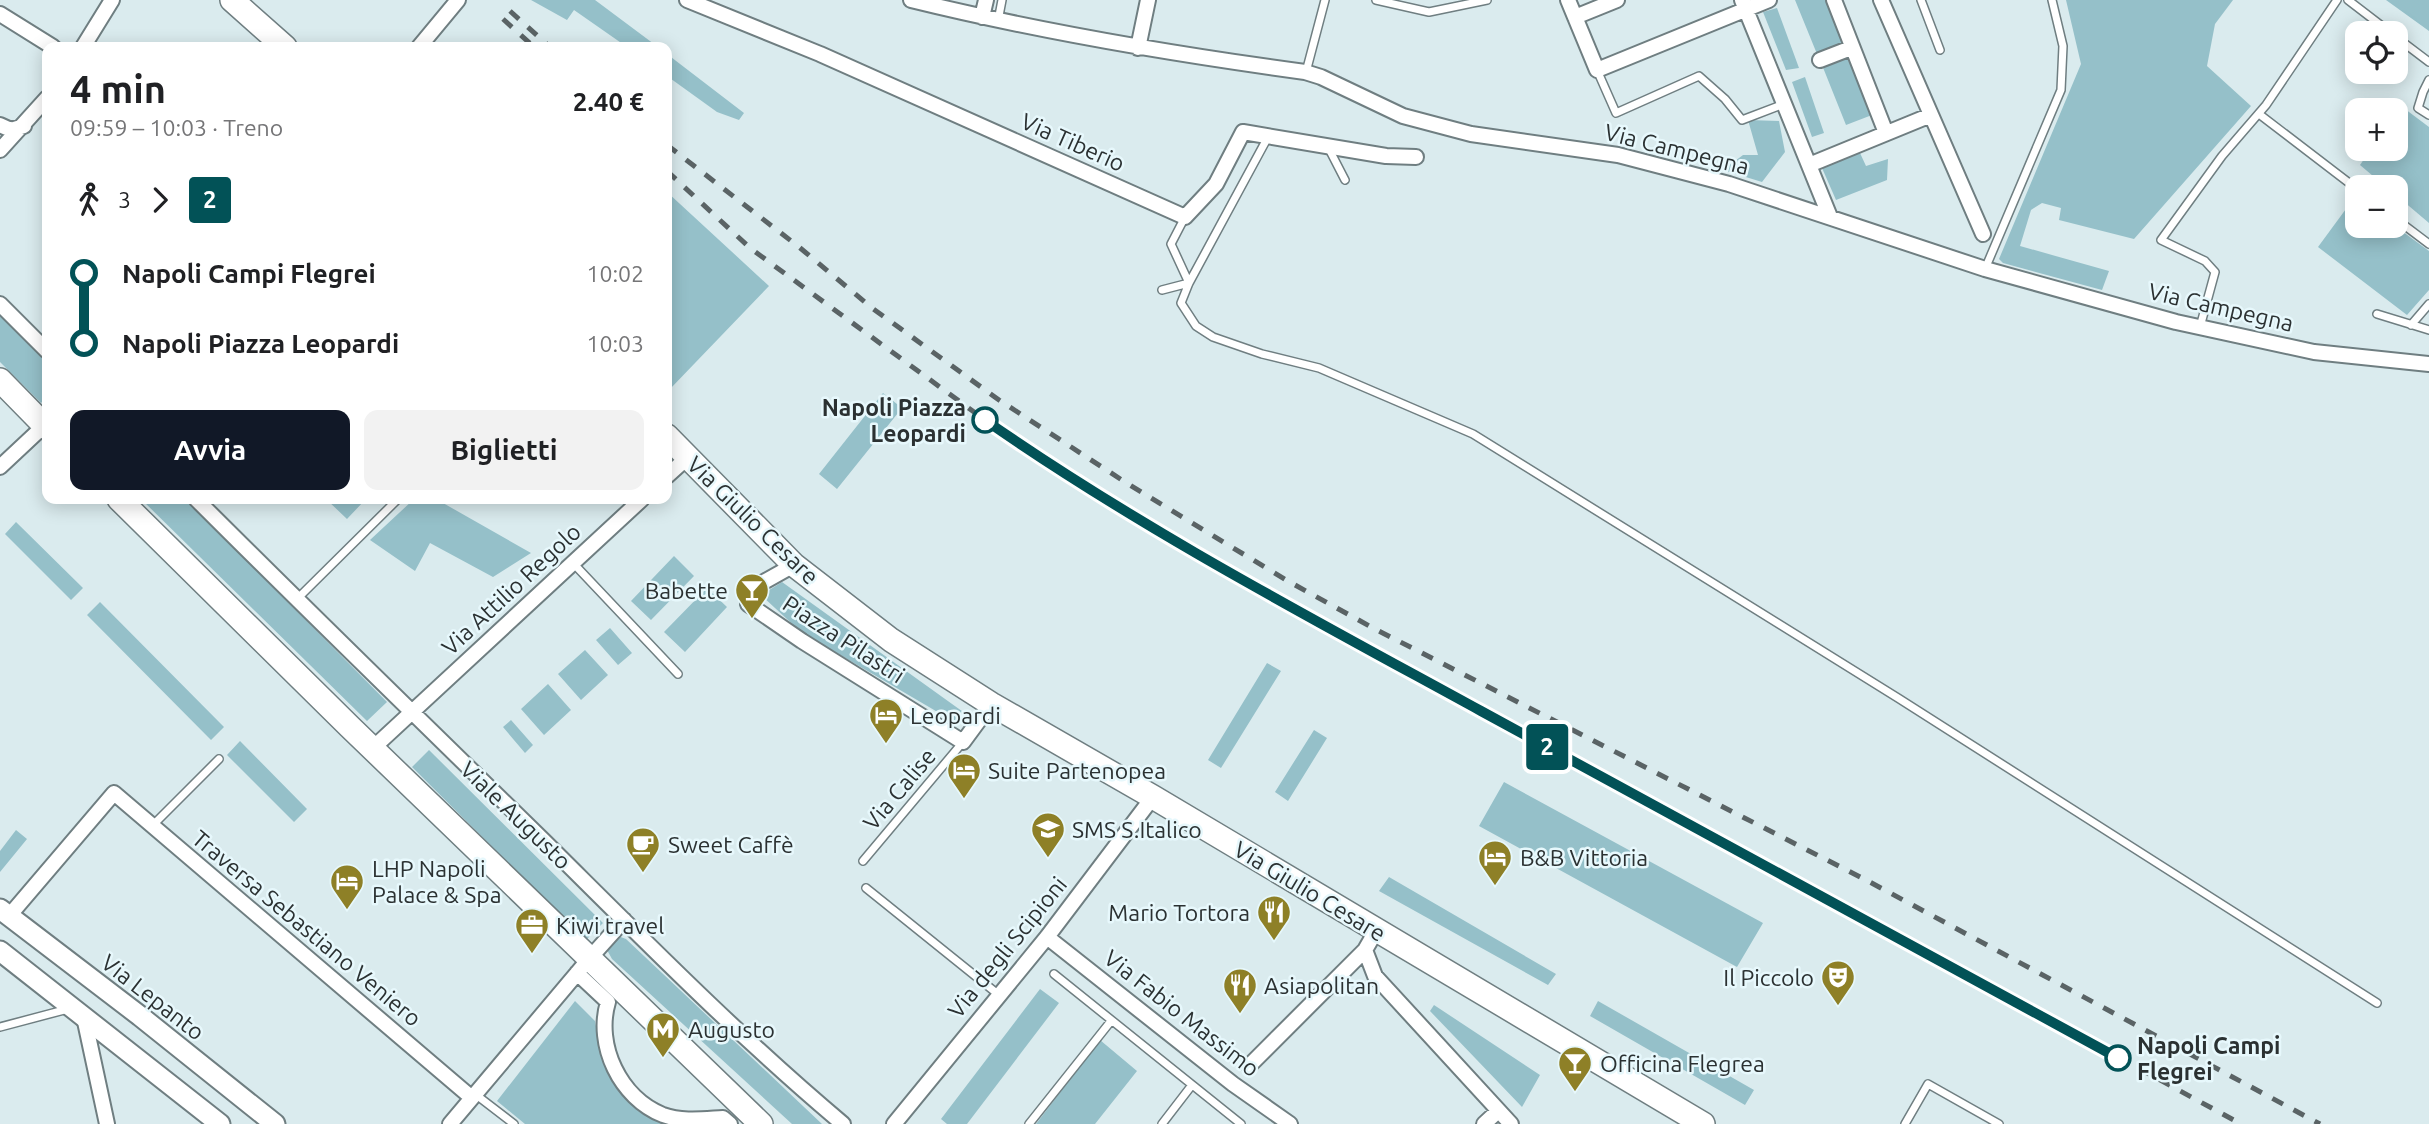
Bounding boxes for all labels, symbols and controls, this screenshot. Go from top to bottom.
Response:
map controls [2345,21,2408,238]
button: locate [2345,21,2408,84]
text: 4 min [70,68,166,110]
text: 2.40 € [573,87,644,116]
button: + [2345,98,2408,161]
street label: Via Tiberio [1017,108,1129,176]
text: 09:59 – 10:03 · Treno [70,115,283,140]
street label: Via Campegna [1602,119,1752,179]
button: − [2345,175,2408,238]
icon: walk [70,181,108,219]
icon: forward [141,181,179,219]
text: 2 [203,186,217,213]
text: 3 [118,187,131,212]
text: Napoli Campi Flegrei [122,259,376,288]
text: 10:02 [586,261,644,286]
street label: Via Campegna [2146,278,2296,336]
text: Napoli Piazza Leopardi [122,329,399,358]
text: 10:03 [586,331,644,356]
place label: Napoli Piazza Leopardi [822,395,966,446]
marker: Napoli Piazza Leopardi [972,407,998,433]
button: Avvia [70,410,350,490]
button: Biglietti [364,410,644,490]
street label: Via Giulio Cesare [682,451,824,589]
street label: Via Attilio Regolo [437,518,585,660]
bar icon: Babette [733,571,771,620]
place label: Babette [645,578,728,603]
street label: Piazza Pilastri [779,590,909,688]
hotel icon: Leopardi [867,696,905,745]
place label: Leopardi [910,703,1001,728]
line badge: 2 [1524,724,1570,770]
text: 2 [1540,733,1554,760]
street label: Via Calise [858,743,940,835]
hotel icon: Suite Partenopea [945,751,983,800]
street label: Viale Augusto [456,756,576,874]
place label: Suite Partenopea [988,758,1166,783]
school or university icon: SMS S.Italico [1029,810,1067,859]
place label: SMS S.Italico [1072,817,1202,842]
street label: Traversa Sebastiano Veniero [188,825,426,1031]
cafe icon: Sweet Caffè [624,825,662,874]
place label: Sweet Caffè [668,832,794,857]
street label: Via Giulio Cesare [1230,836,1390,946]
hotel icon: B&B Vittoria [1476,838,1514,887]
place label: B&B Vittoria [1520,845,1648,870]
place label: LHP Napoli Palace & Spa [372,856,502,907]
hotel icon: LHP Napoli Palace & Spa [328,862,366,911]
street label: Via degli Scipioni [943,872,1071,1022]
restaurant icon: Mario Tortora [1255,893,1293,942]
place label: Mario Tortora [1108,900,1250,925]
office icon: Kiwi travel [513,906,551,955]
place label: Kiwi travel [556,913,664,938]
street label: Via Fabio Massimo [1100,945,1264,1081]
street label: Via Lepanto [97,949,209,1045]
theatre icon: Il Piccolo [1819,958,1857,1007]
place label: Il Piccolo [1723,965,1814,990]
restaurant icon: Asiapolitan [1221,966,1259,1015]
place label: Asiapolitan [1264,973,1379,998]
metro station icon: Augusto [644,1010,682,1059]
place label: Augusto [688,1017,775,1042]
place label: Napoli Campi Flegrei [2137,1033,2280,1084]
bar icon: Officina Flegrea [1556,1044,1594,1093]
marker: Napoli Campi Flegrei [2105,1045,2131,1071]
place label: Officina Flegrea [1600,1051,1765,1076]

